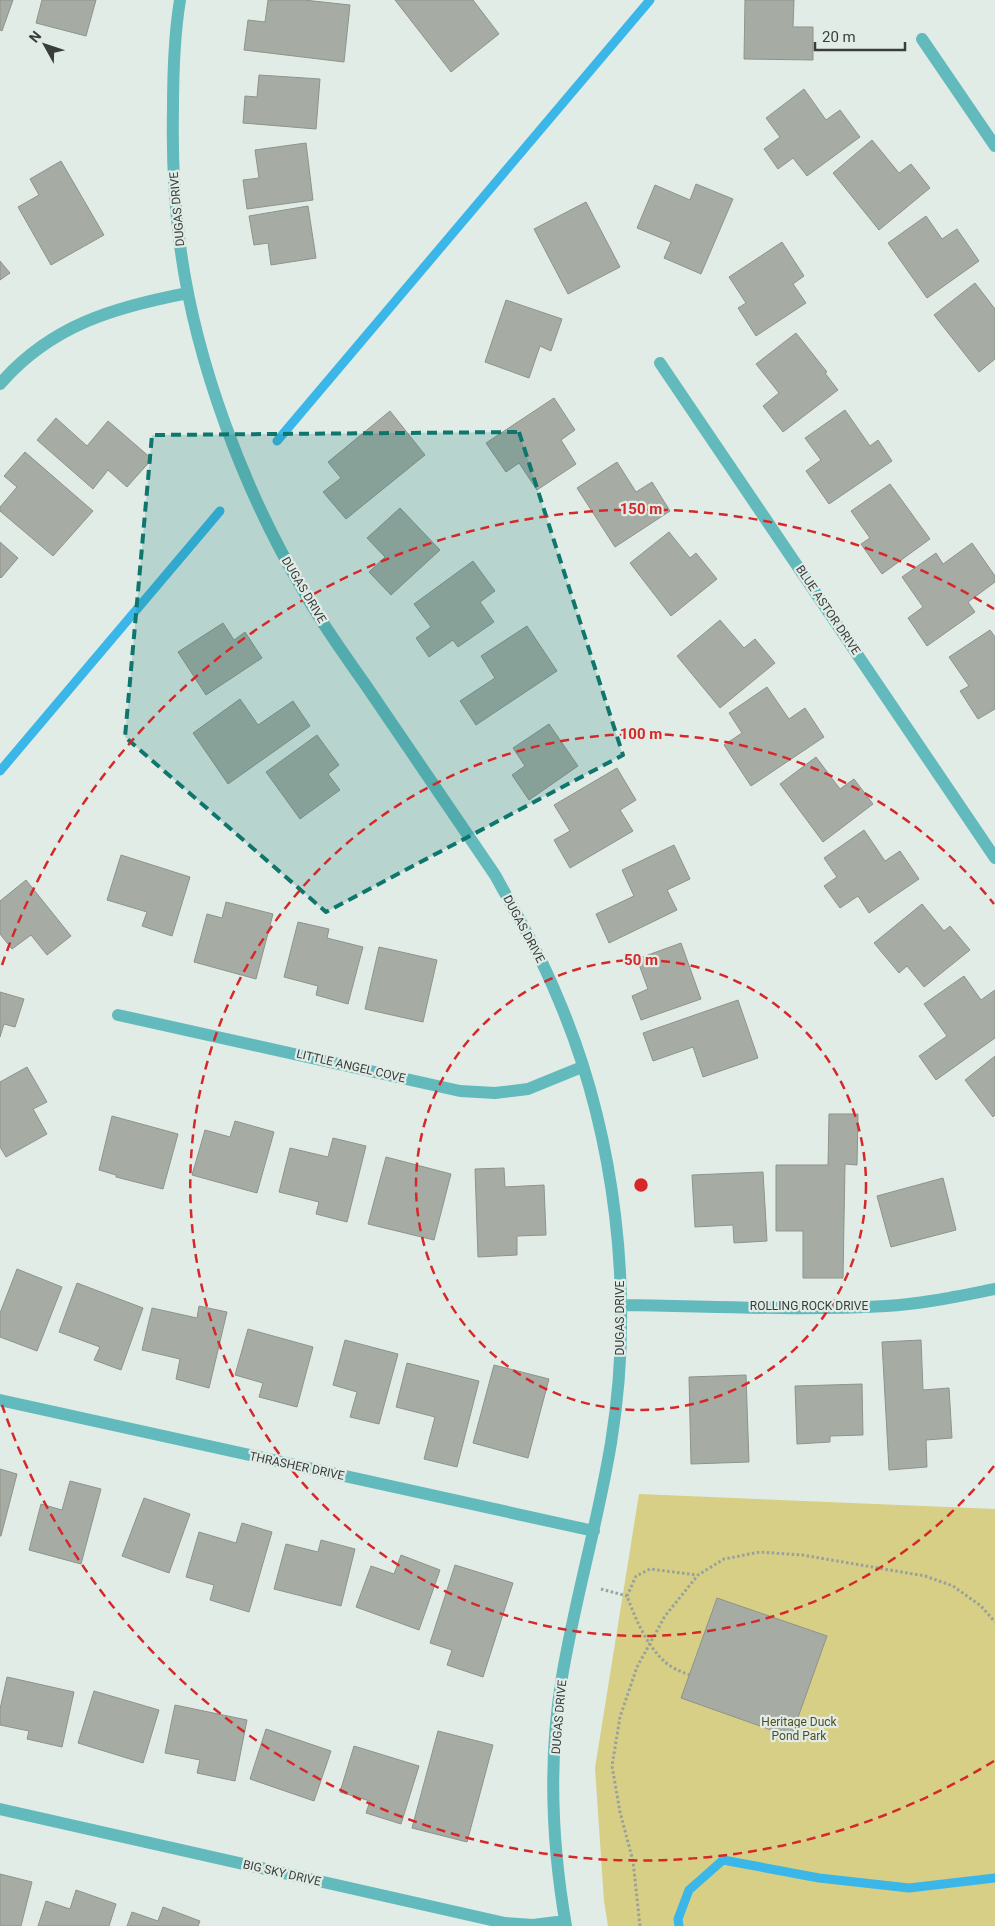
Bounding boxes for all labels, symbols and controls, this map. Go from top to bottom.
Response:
north arrow [20,20,70,70]
scale bar [815,20,905,52]
text: N [26,28,44,46]
text: 20 m [822,28,856,46]
street label: DUGAS DRIVE [167,171,187,247]
text: 150 m [620,500,662,518]
street label: DUGAS DRIVE [279,554,329,626]
street label: BLUE ASTOR DRIVE [793,563,863,657]
text: 100 m [620,725,662,743]
street label: DUGAS DRIVE [500,893,548,965]
text: 50 m [624,951,658,969]
street label: LITTLE ANGEL COVE [295,1047,407,1085]
centre of rings [632,1176,650,1194]
street label: DUGAS DRIVE [613,1280,627,1355]
street label: ROLLING ROCK DRIVE [750,1299,868,1313]
street label: THRASHER DRIVE [248,1449,346,1483]
street label: DUGAS DRIVE [549,1679,569,1755]
park label: Heritage Duck Pond Park [761,1715,838,1743]
street label: BIG SKY DRIVE [242,1857,323,1889]

